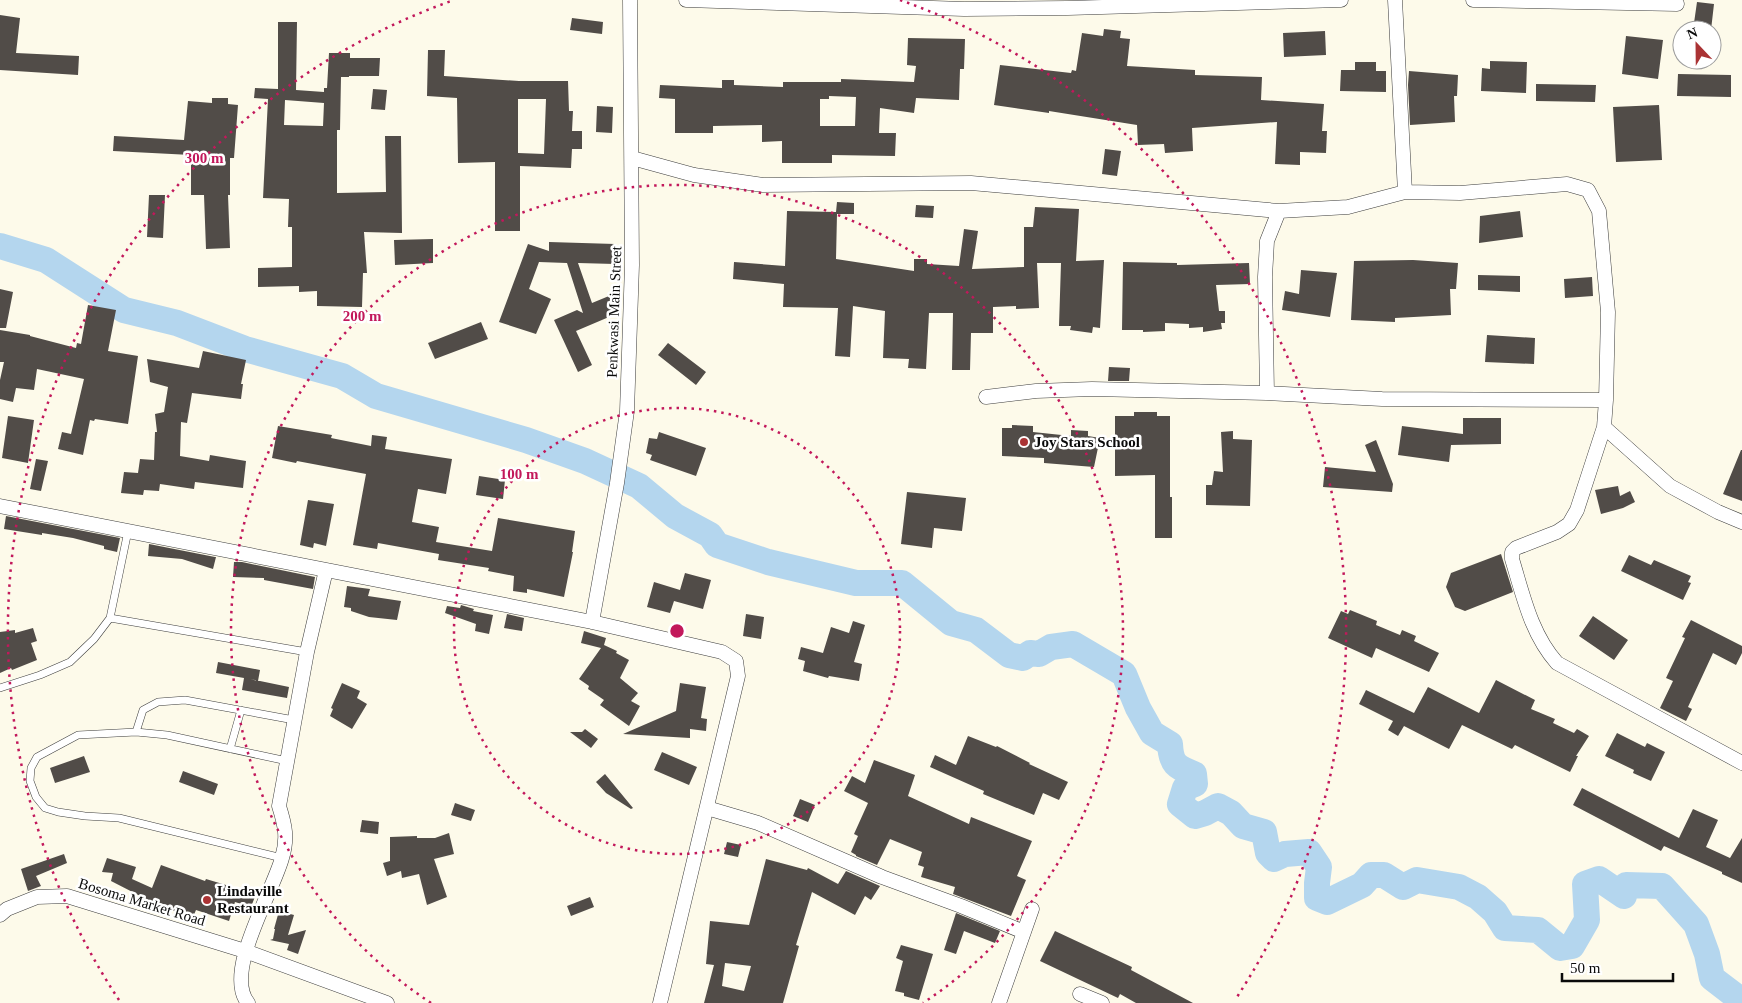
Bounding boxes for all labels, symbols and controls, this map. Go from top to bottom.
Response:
north arrow [1672,20,1722,70]
text: N [1685,25,1700,42]
text: 300 m [185,150,224,166]
street label: Penkwasi Main Street [604,245,624,378]
text: 200 m [343,308,382,324]
place label: Joy Stars School [1034,434,1140,450]
marker: Joy Stars School [1018,436,1030,448]
text: 100 m [500,466,539,482]
centre of rings [668,622,686,640]
street label: Bosoma Market Road [77,875,208,929]
place label: Lindaville Restaurant [217,883,289,916]
marker: Lindaville Restaurant [201,894,213,906]
scale bar [1562,950,1673,982]
text: 50 m [1570,960,1601,976]

